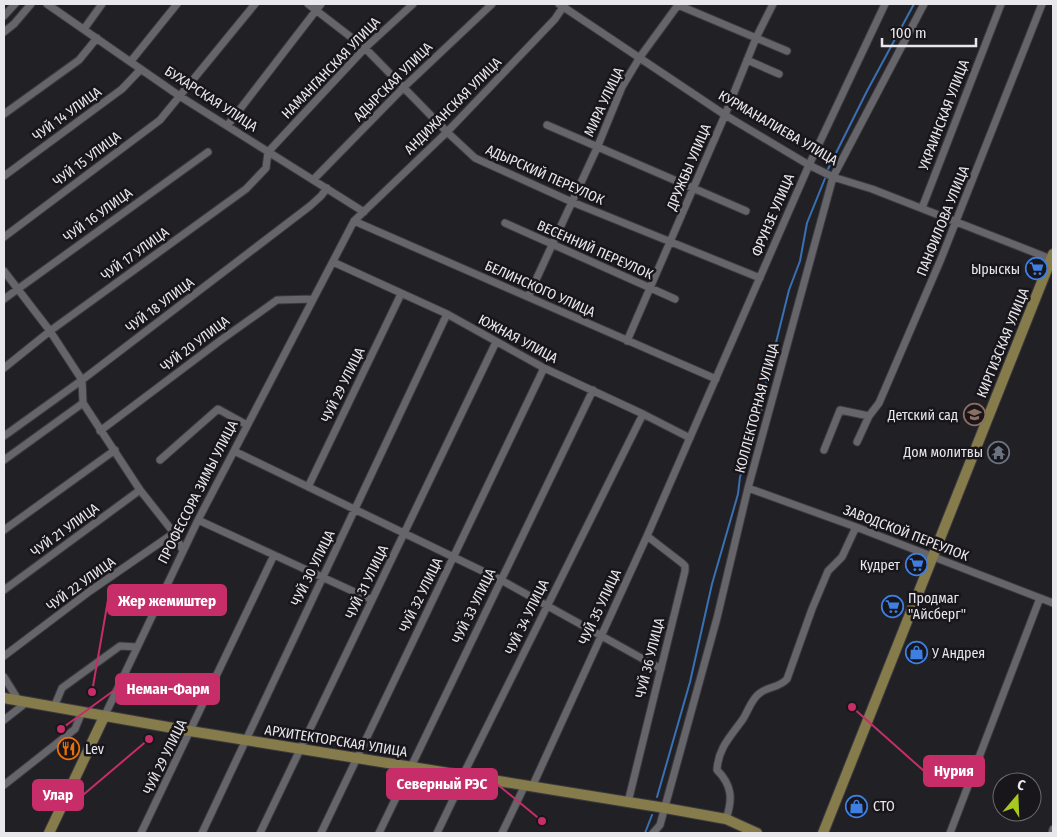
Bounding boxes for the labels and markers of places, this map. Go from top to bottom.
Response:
supermarket icon: Ырыскы [1024,257,1048,281]
place label: Ырыскы [971,261,1020,278]
school or university icon: Детский сад [962,403,986,427]
place label: Детский сад [887,407,958,424]
temple icon: Дом молитвы [987,440,1011,464]
place label: Дом молитвы [903,444,983,461]
supermarket icon: Кудрет [904,553,928,577]
place label: Кудрет [860,557,900,574]
callout: Жер жемиштер [108,585,226,615]
place label: Продмаг "Айсберг" [908,590,966,623]
supermarket icon: Продмаг "Айсберг" [880,594,904,618]
shop icon: У Андрея [904,641,928,665]
place label: У Андрея [931,645,985,662]
callout: Неман-Фарм [116,674,219,704]
restaurant icon: Lev [57,737,81,761]
place label: Lev [85,741,105,758]
callout: Нурия [924,756,984,786]
callout: Северный РЭС [387,769,497,799]
callout: Улар [33,780,83,810]
shop icon: СТО [845,794,869,818]
place label: СТО [873,798,895,815]

